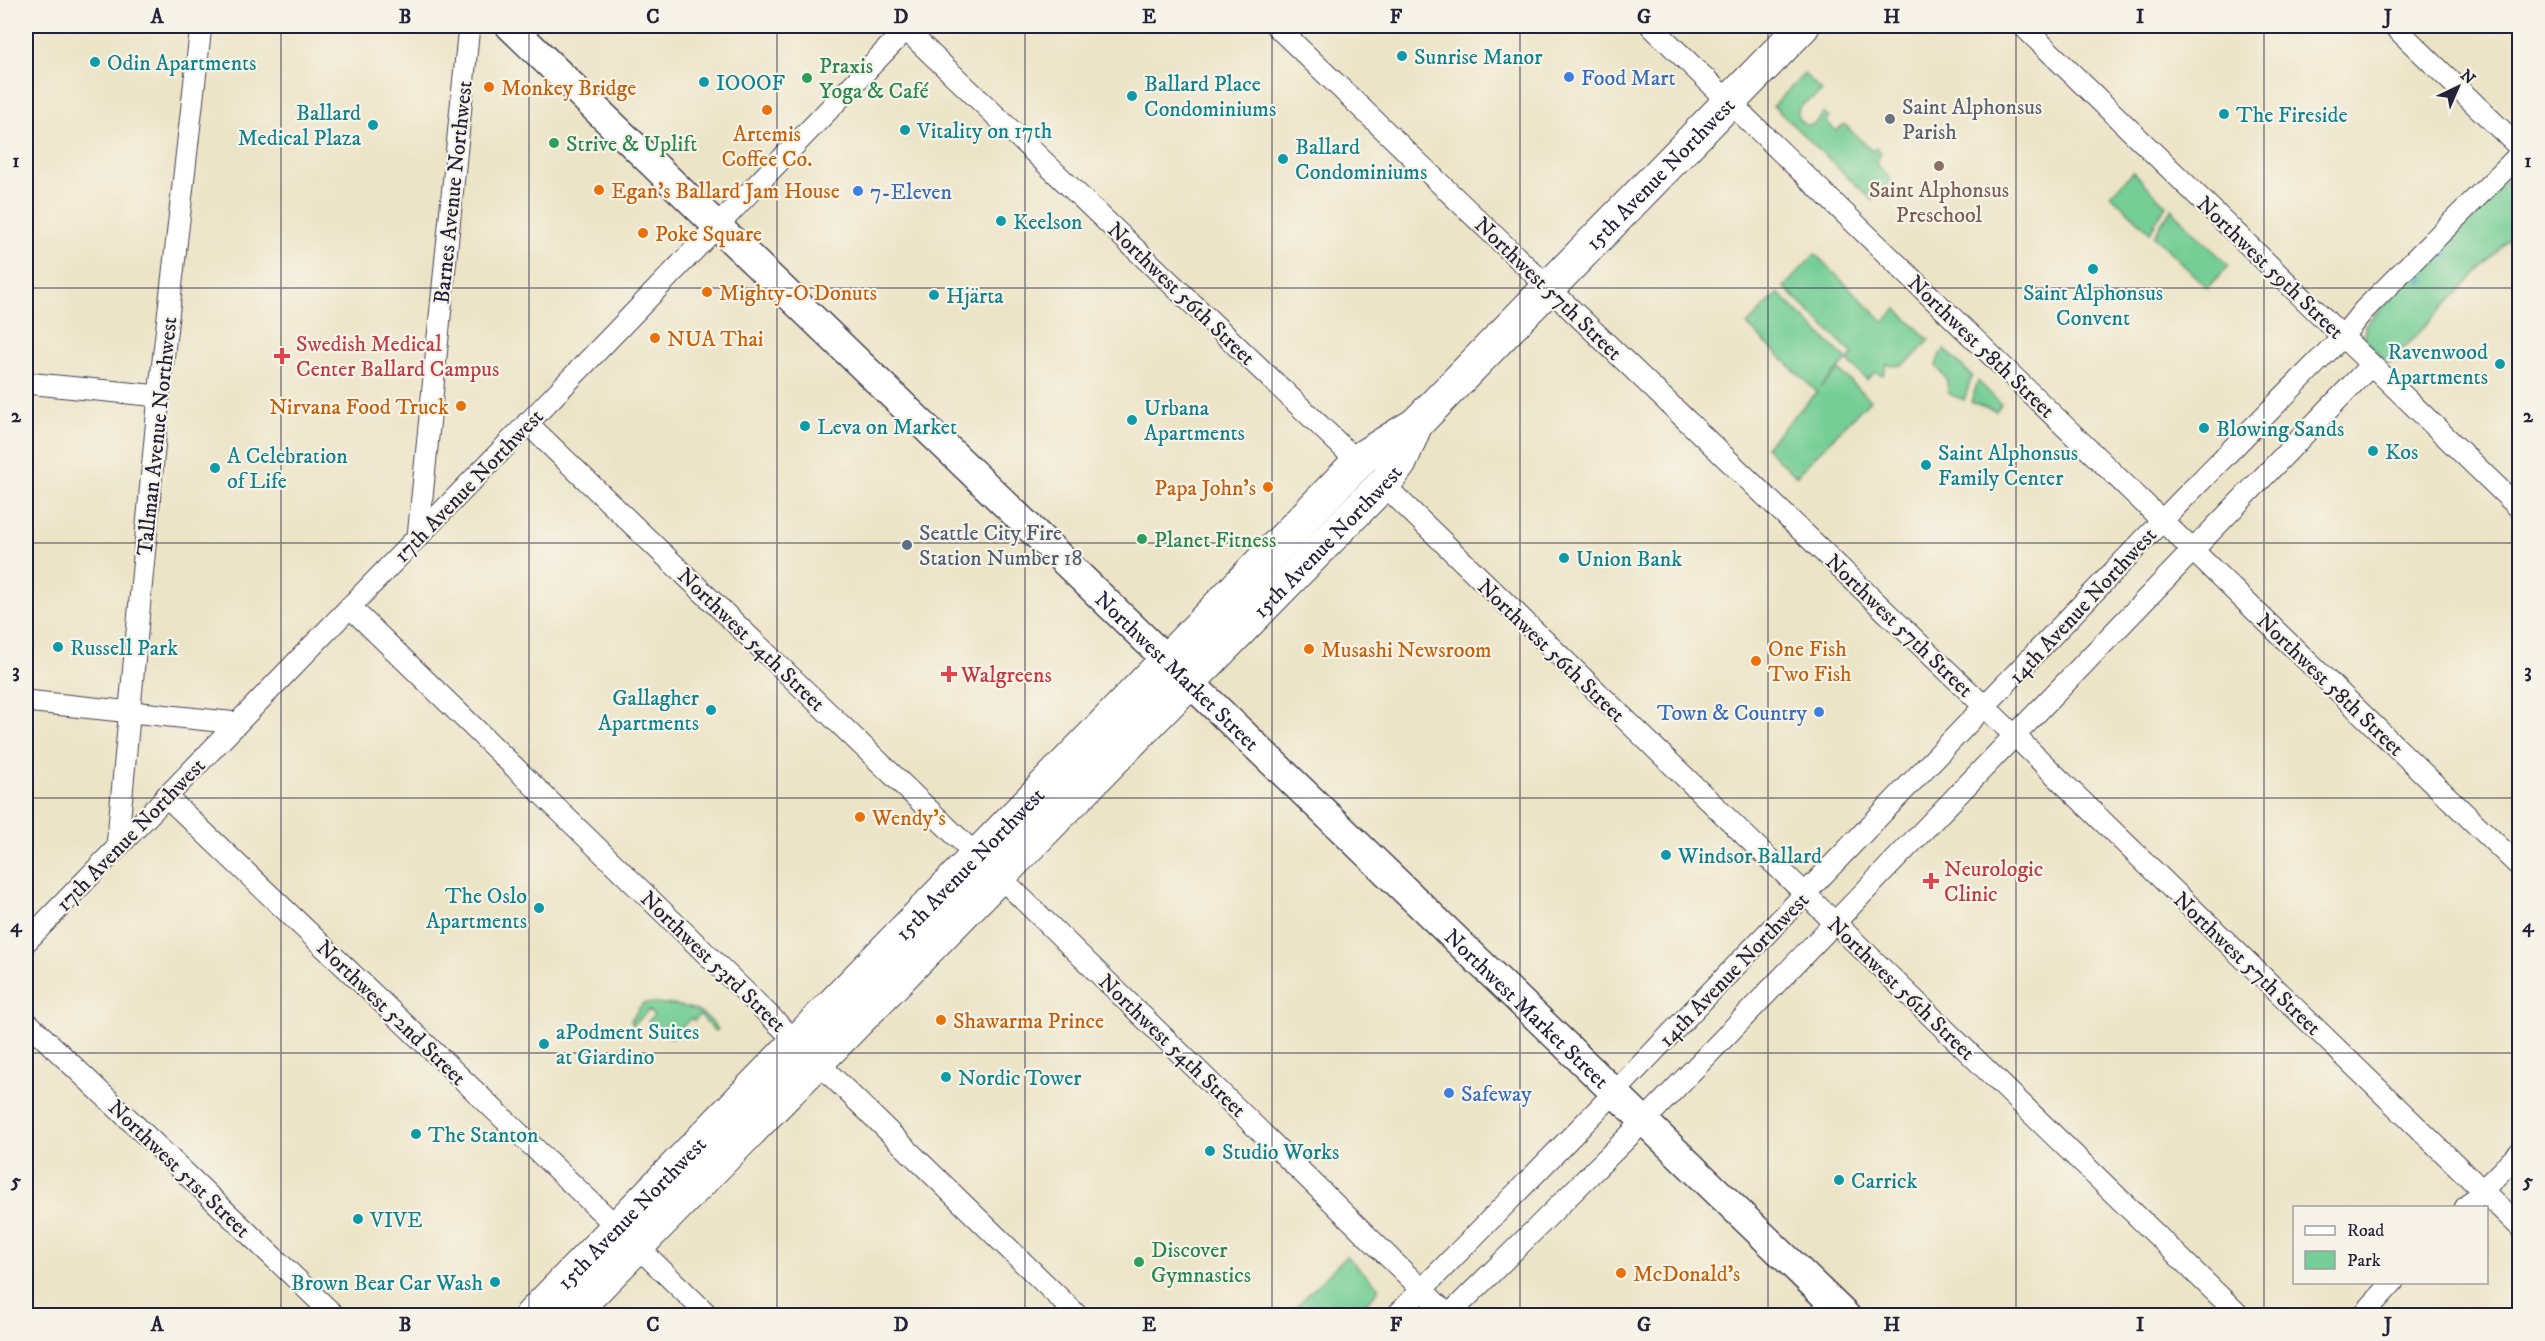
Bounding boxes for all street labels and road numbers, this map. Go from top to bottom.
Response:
street label: Barnes Avenue Northwest [428,79,479,305]
street label: 15th Avenue Northwest [1580,92,1741,256]
street label: Northwest 59th Street [2191,191,2349,345]
street label: Northwest 57th Street [1468,212,1627,367]
street label: Northwest 56th Street [1102,217,1260,371]
street label: Northwest 58th Street [1902,270,2060,424]
street label: Tallman Avenue Northwest [132,315,183,557]
street label: 17th Avenue Northwest [389,403,549,569]
street label: 15th Avenue Northwest [1248,460,1409,624]
street label: 14th Avenue Northwest [2003,522,2163,690]
street label: Northwest 57th Street [1819,549,1978,704]
street label: Northwest 54th Street [671,563,830,717]
street label: Northwest 56th Street [1472,574,1630,728]
street label: Northwest Market Street [1089,586,1264,757]
street label: Northwest 58th Street [2251,608,2409,762]
street label: 17th Avenue Northwest [51,752,211,918]
street label: 15th Avenue Northwest [890,782,1051,947]
street label: Northwest 53rd Street [634,886,791,1039]
street label: 14th Avenue Northwest [1653,887,1815,1053]
street label: Northwest 57th Street [2167,887,2326,1042]
street label: Northwest 56th Street [1822,912,1980,1066]
street label: Northwest Market Street [1438,924,1614,1095]
street label: Northwest 52nd Street [310,935,472,1092]
street label: Northwest 54th Street [1092,969,1251,1123]
street label: Northwest 51st Street [102,1094,256,1244]
street label: 15th Avenue Northwest [552,1131,713,1296]

